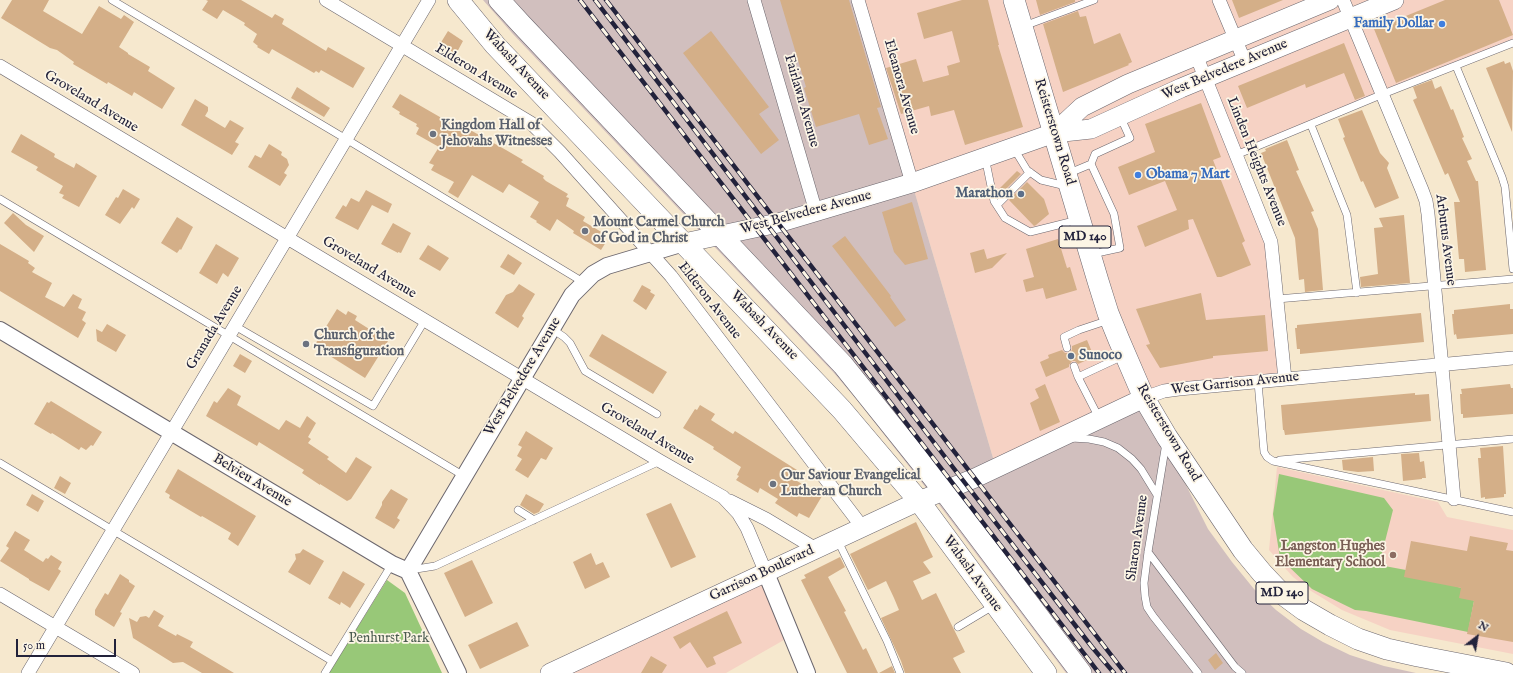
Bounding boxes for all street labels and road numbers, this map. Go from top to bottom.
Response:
street label: Wabash Avenue [479,26,553,104]
street label: West Belvedere Avenue [1160,36,1290,104]
street label: Eleanora Avenue [879,38,923,136]
street label: Elderon Avenue [432,41,520,103]
street label: Fairlawn Avenue [780,53,822,149]
street label: Groveland Avenue [41,67,141,137]
street label: Reisterstown Road [1030,77,1078,187]
street label: Linden Heights Avenue [1222,95,1290,229]
street label: West Belvedere Avenue [739,187,873,239]
street label: Arbutus Avenue [1431,193,1459,287]
road number: MD 140 [1059,226,1111,248]
street label: Groveland Avenue [319,233,419,303]
street label: Elderon Avenue [674,259,744,343]
street label: Granada Avenue [183,283,247,373]
street label: Wabash Avenue [727,288,801,364]
street label: West Belvedere Avenue [481,315,565,439]
street label: West Garrison Avenue [1170,369,1300,399]
street label: Reisterstown Road [1132,381,1204,485]
street label: Groveland Avenue [597,399,697,469]
street label: Belvieu Avenue [210,451,294,511]
street label: Sharon Avenue [1124,494,1152,582]
street label: Wabash Avenue [939,533,1005,615]
street label: Garrison Boulevard [707,542,817,606]
road number: MD 140 [1256,582,1308,604]

